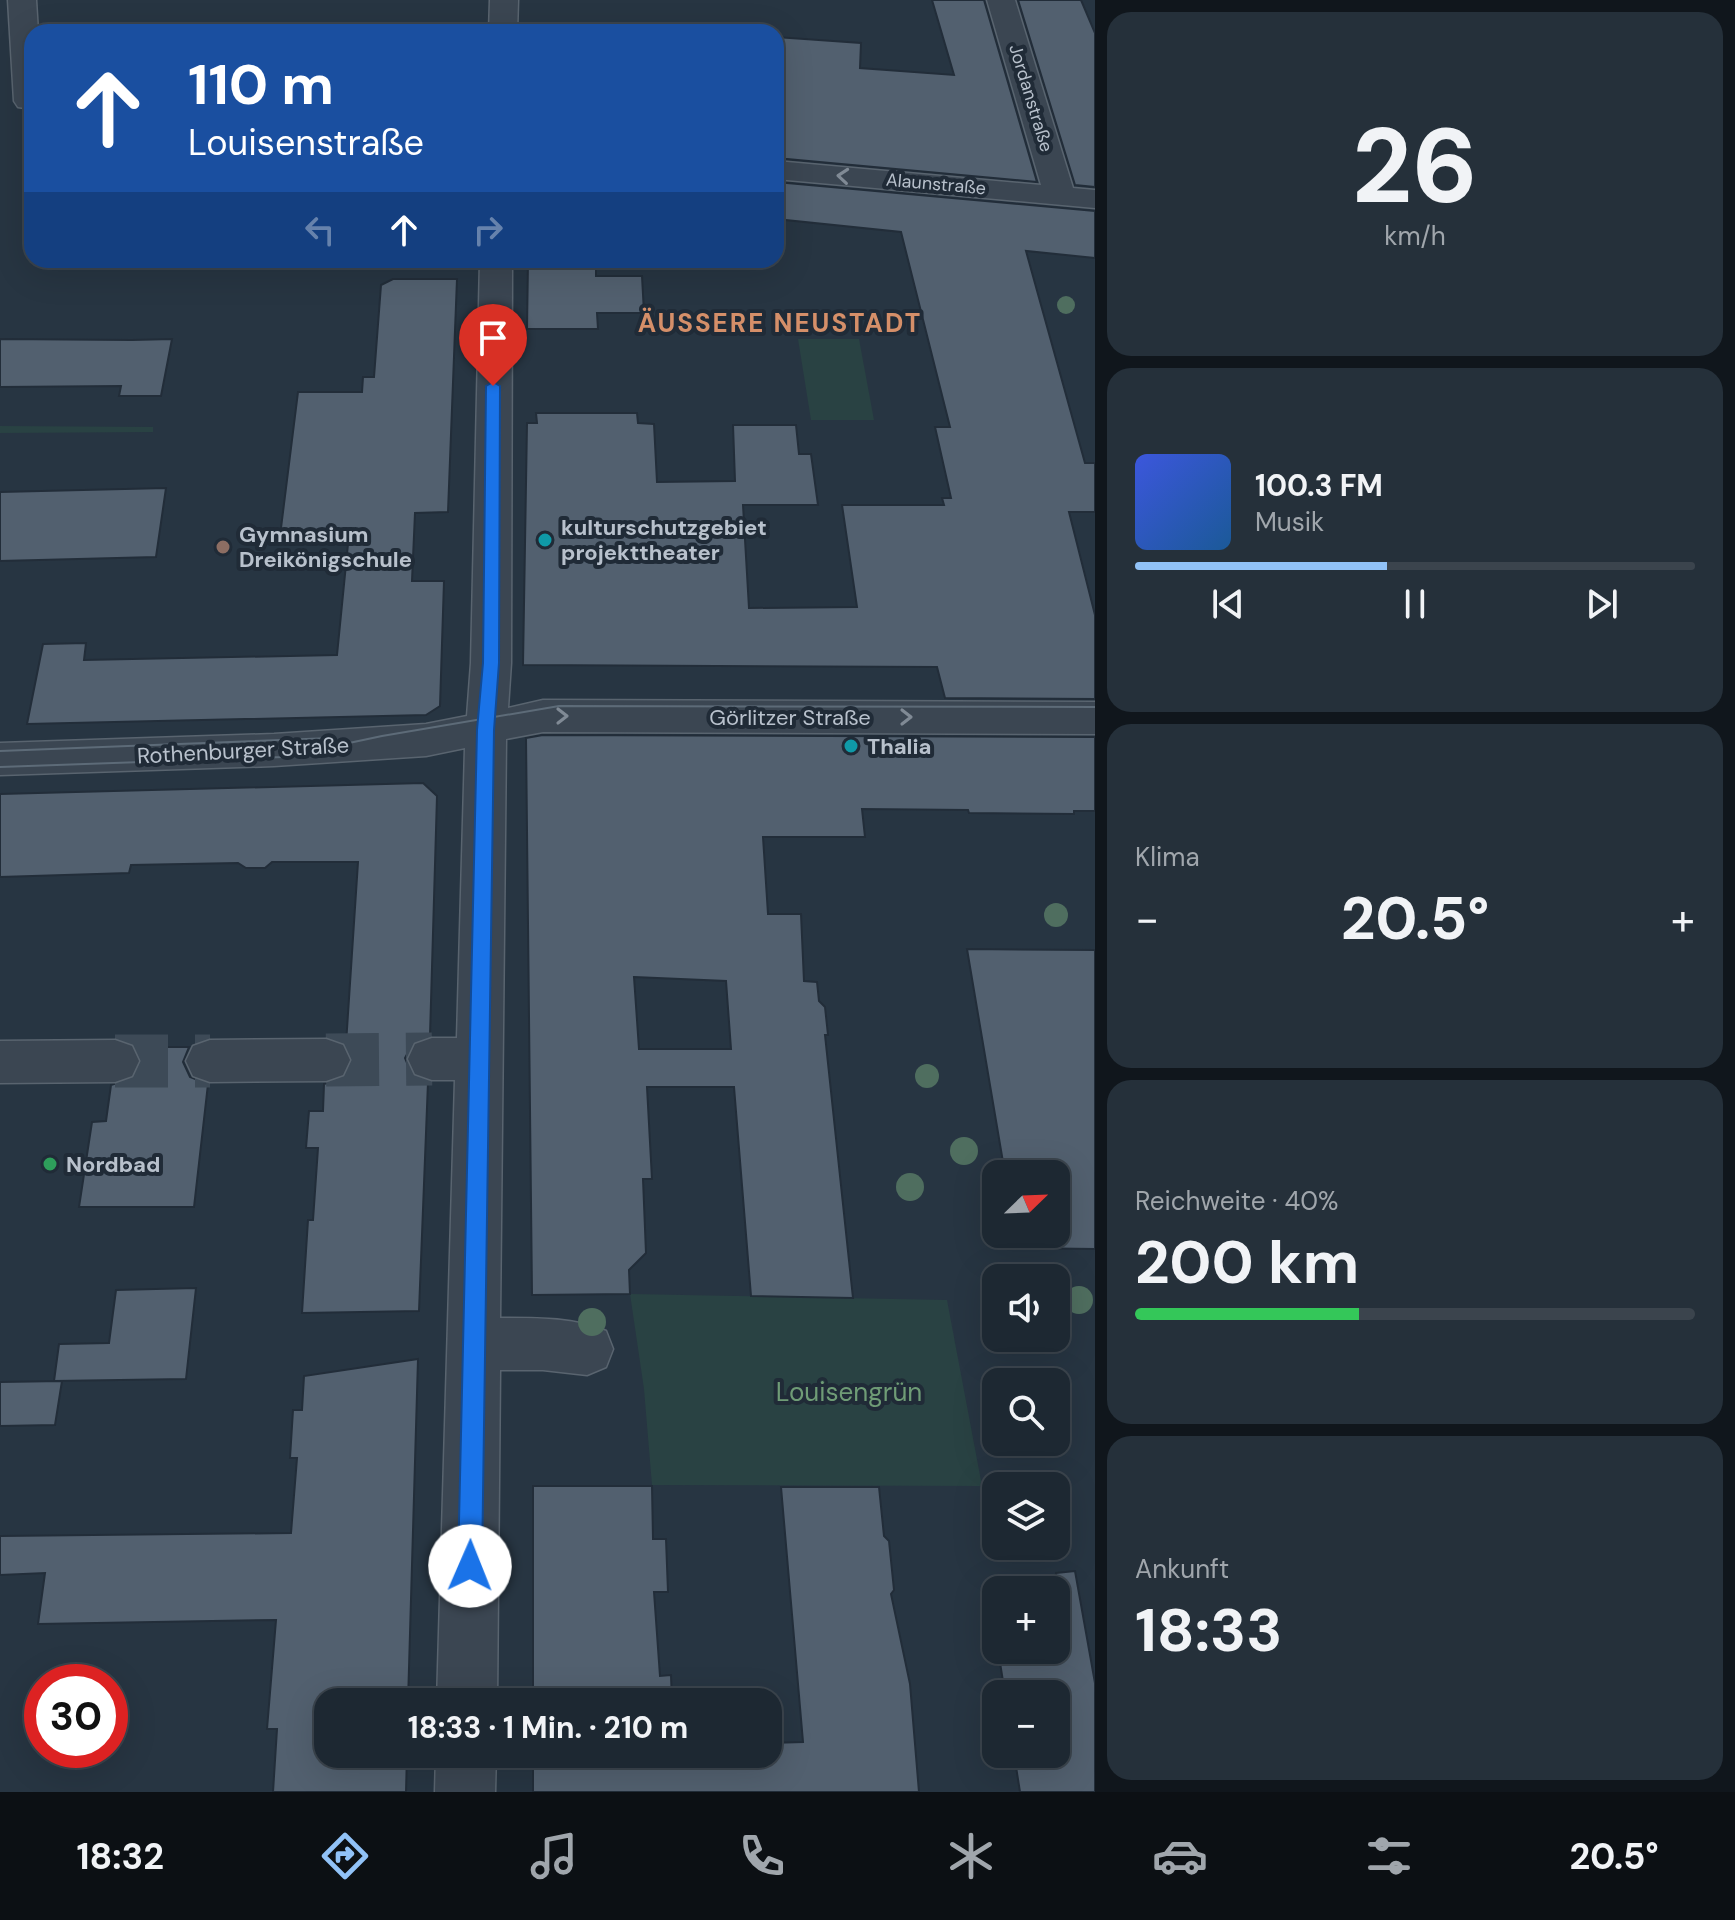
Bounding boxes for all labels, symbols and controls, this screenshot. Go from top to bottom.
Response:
street label: Jordanstraße [1003,41,1059,155]
text: 110 m [188,48,334,121]
icon: ahead [56,56,160,160]
text: 26 [1352,99,1478,234]
text: Louisenstraße [188,119,424,166]
one-way arrow [836,168,849,185]
street label: Alaunstraße [885,168,987,200]
icon: left [298,208,342,252]
icon: ahead [382,208,426,252]
icon: right [466,208,510,252]
text: km/h [1384,219,1446,253]
pin [459,304,527,386]
district label: ÄUSSERE NEUSTADT [638,306,922,340]
icon: arrive [471,316,515,360]
text: 100.3 FM [1255,466,1383,505]
text: Musik [1255,505,1324,539]
place label: kulturschutzgebiet projekttheater [561,513,767,567]
place label: Gymnasium Dreikönigschule [239,520,412,574]
marker: kulturschutzgebiet projekttheater [536,531,554,549]
marker: Gymnasium Dreikönigschule [214,538,232,556]
icon: previous [1206,582,1250,626]
icon: pause [1393,582,1437,626]
icon: next [1580,582,1624,626]
street label: Görlitzer Straße [709,703,871,732]
one-way arrow [556,707,569,725]
one-way arrow [900,708,913,726]
street label: Rothenburger Straße [136,730,350,771]
place label: Thalia [867,732,931,761]
marker: Thalia [842,737,860,755]
text: Klima [1135,840,1200,874]
text: 20.5° [1341,879,1489,958]
text: − [1135,890,1159,948]
text: + [1671,890,1695,948]
place label: Nordbad [66,1150,160,1179]
marker: Nordbad [41,1155,59,1173]
north arrow [982,1160,1070,1248]
map controls [982,1160,1070,1768]
text: Reichweite · 40% [1135,1184,1338,1218]
text: 200 km [1135,1223,1359,1302]
button: sound [982,1264,1070,1352]
button: search [982,1368,1070,1456]
park label: Louisengrün [776,1375,922,1409]
button: layers [982,1472,1070,1560]
position arrow [428,1524,512,1608]
text: Ankunft [1135,1552,1229,1586]
button: + [982,1576,1070,1664]
text: 18:33 [1135,1591,1282,1670]
speed limit sign: 30 [24,1664,128,1768]
button: − [982,1680,1070,1768]
text: 18:33 · 1 Min. · 210 m [408,1708,688,1747]
icon: directions [317,1828,373,1884]
icon: music [526,1828,582,1884]
icon: phone [734,1828,790,1884]
icon: climate [943,1828,999,1884]
icon: car [1152,1828,1208,1884]
icon: filters [1361,1828,1417,1884]
text: 18:32 [76,1833,164,1880]
text: 20.5° [1570,1833,1659,1880]

